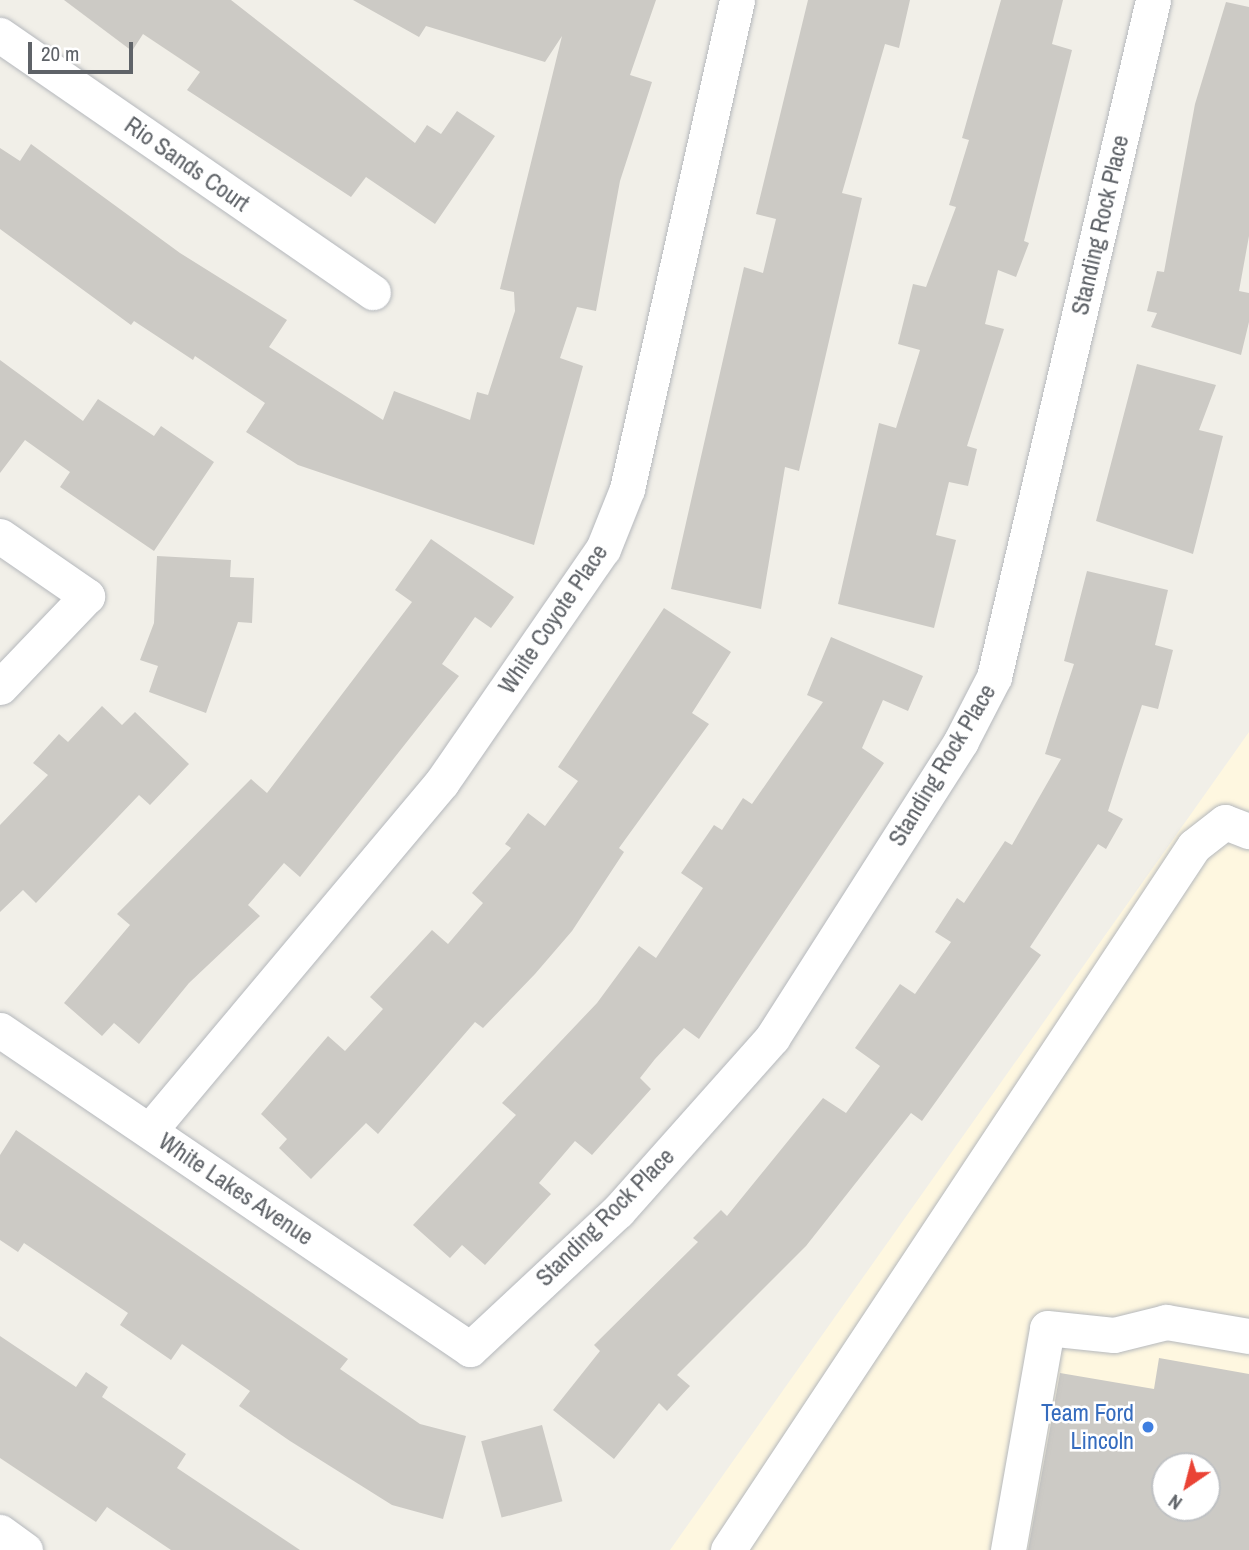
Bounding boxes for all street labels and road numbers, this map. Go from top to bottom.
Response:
street label: Rio Sands Court [119,110,255,218]
street label: Standing Rock Place [1065,132,1135,318]
street label: White Coyote Place [492,539,614,699]
street label: Standing Rock Place [882,679,1002,851]
street label: White Lakes Avenue [153,1126,319,1252]
street label: Standing Rock Place [530,1142,680,1292]

